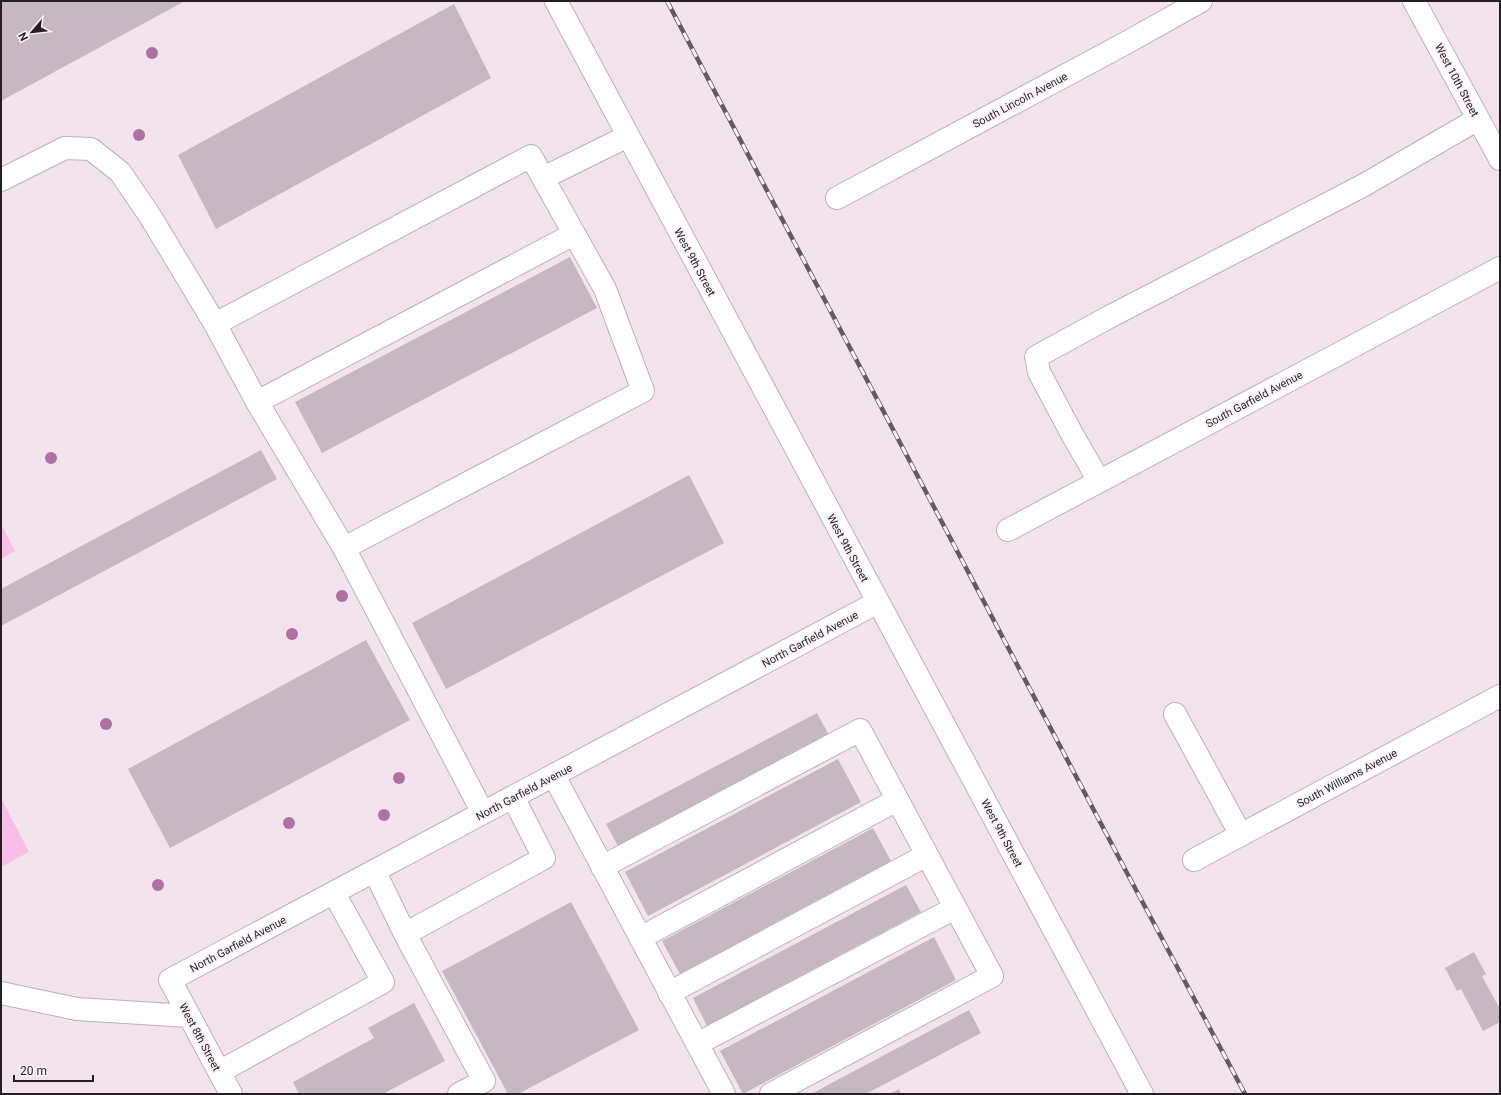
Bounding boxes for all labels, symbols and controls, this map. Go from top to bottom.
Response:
north arrow [12,12,52,52]
text: N [16,30,31,43]
street label: West 10th Street [1432,41,1482,119]
street label: South Lincoln Avenue [971,70,1070,131]
street label: West 9th Street [671,226,718,299]
street label: South Garfield Avenue [1204,368,1305,431]
street label: West 9th Street [824,512,871,585]
street label: North Garfield Avenue [760,608,861,670]
street label: South Williams Avenue [1295,746,1400,810]
street label: North Garfield Avenue [474,761,575,823]
street label: West 9th Street [978,797,1025,870]
street label: North Garfield Avenue [188,913,289,975]
street label: West 8th Street [176,1001,223,1074]
scale bar [14,1057,93,1083]
text: 20 m [20,1064,47,1078]

